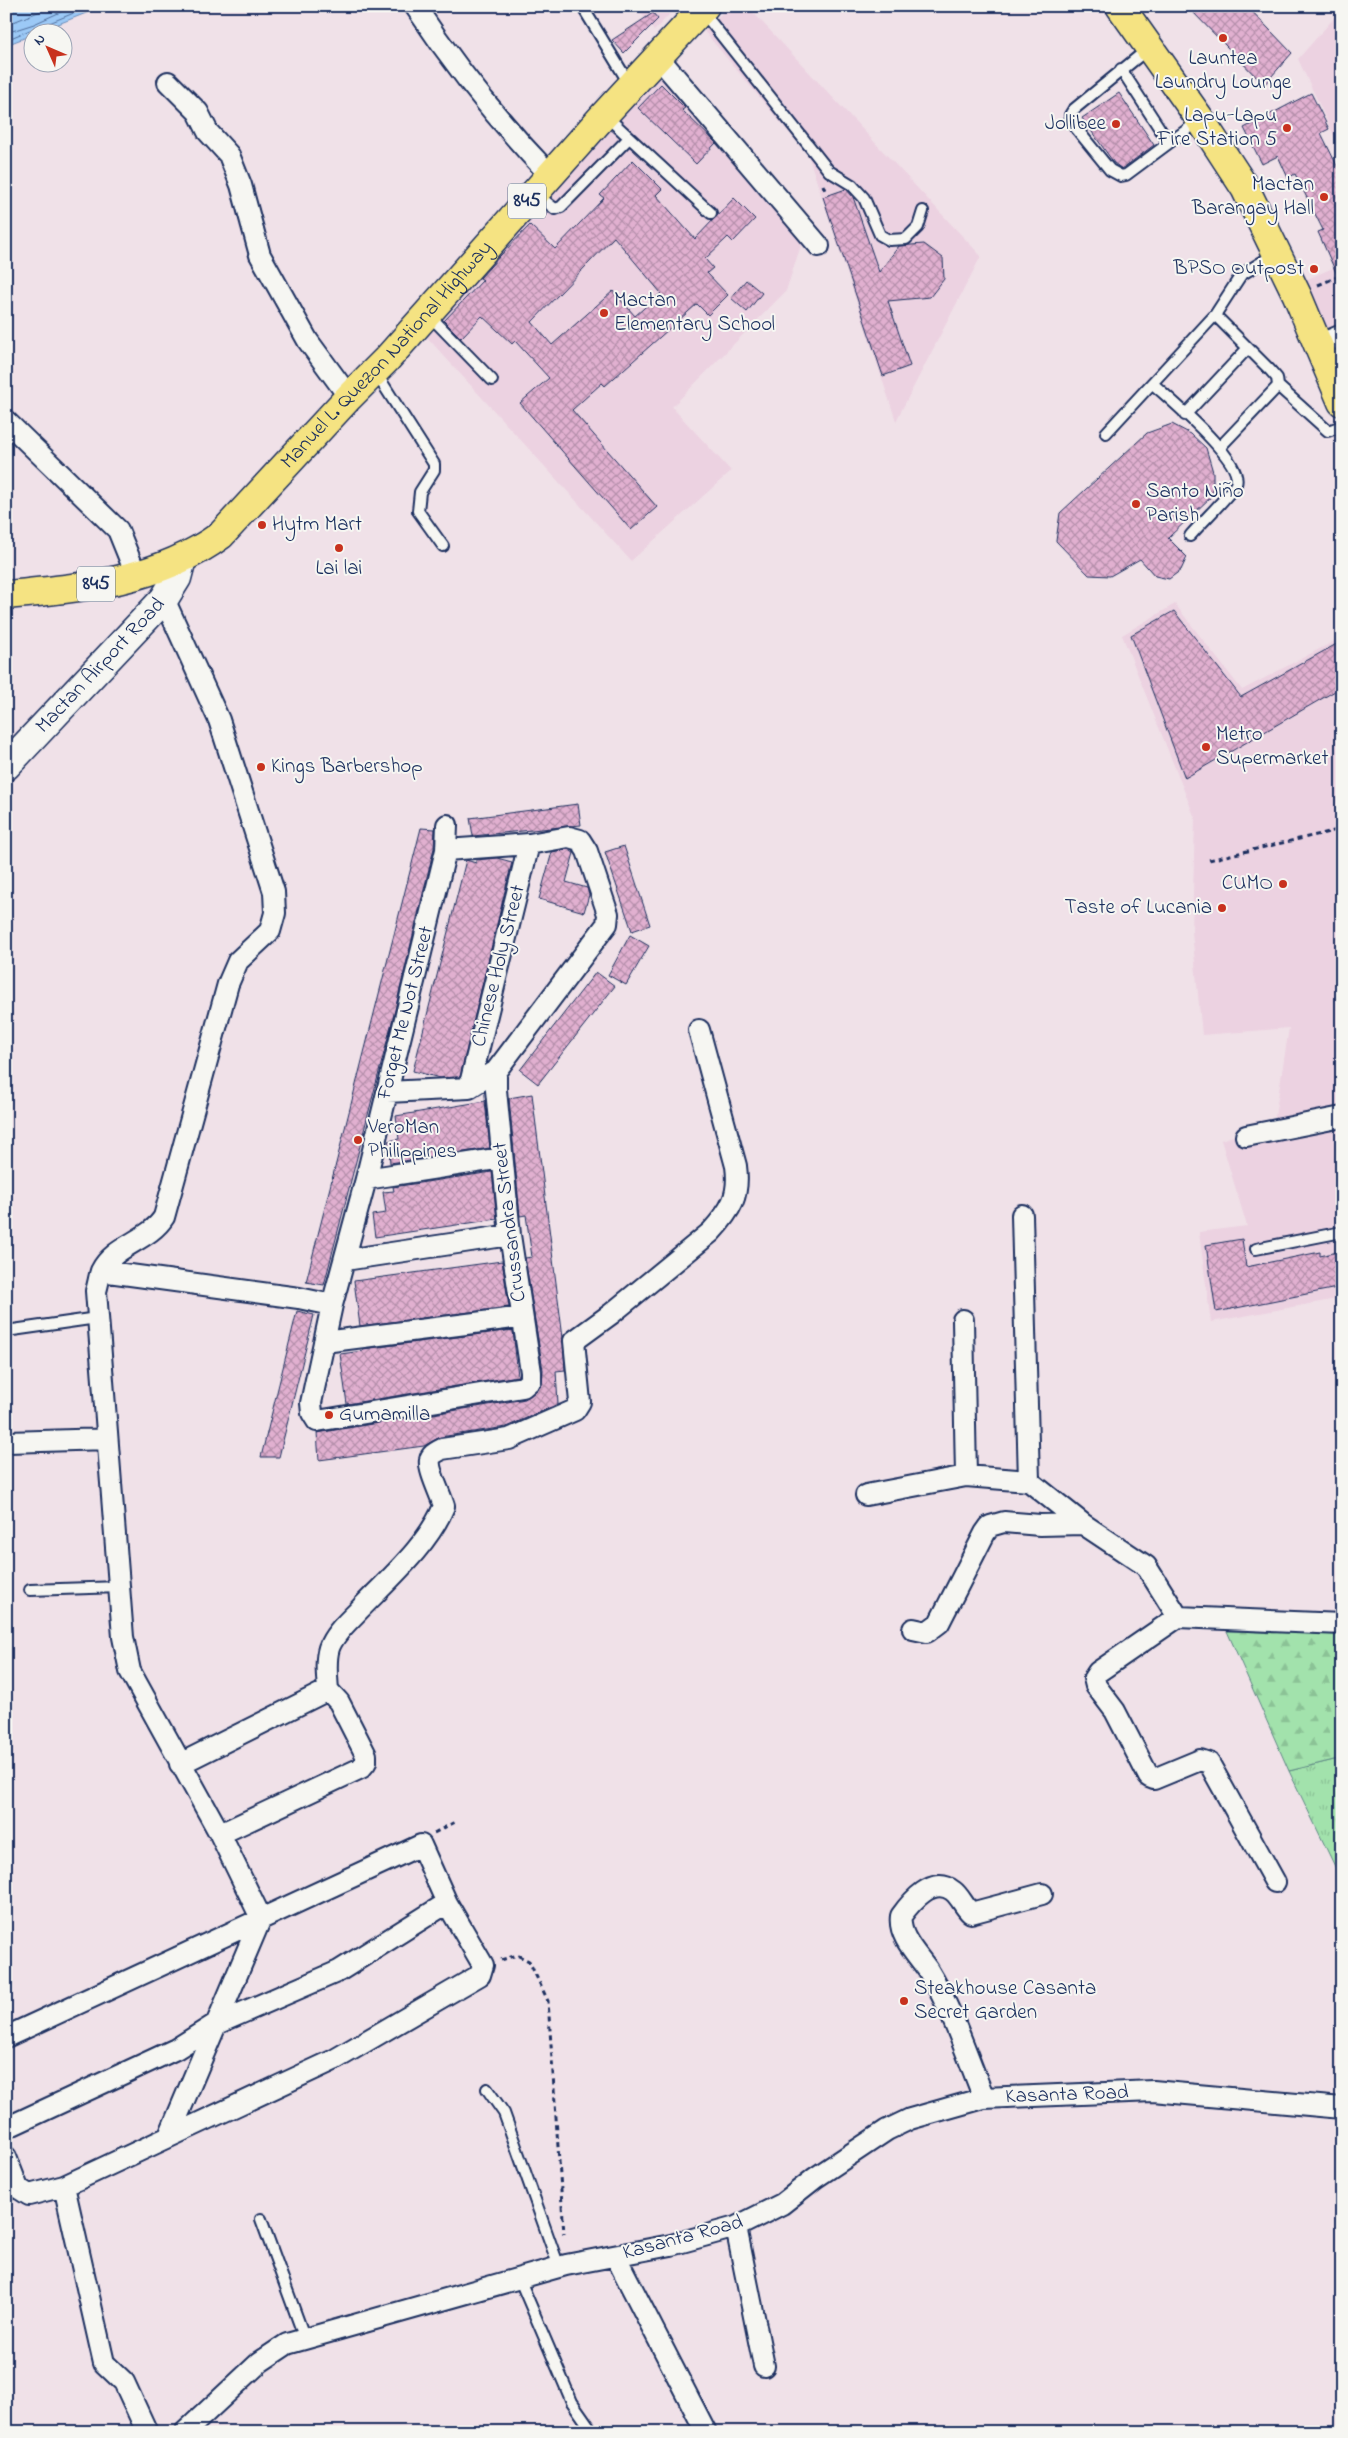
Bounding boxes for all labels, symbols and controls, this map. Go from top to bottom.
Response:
north arrow [22,22,72,72]
text: N [29,29,51,51]
marker: Launtea Laundry Lounge [1217,32,1229,44]
place label: Launtea Laundry Lounge [1155,44,1292,100]
place label: Lapu-Lapu Fire Station 5 [1156,101,1277,155]
place label: Jollibee [1045,109,1107,139]
marker: Jollibee [1110,118,1122,130]
marker: Lapu-Lapu Fire Station 5 [1281,122,1293,134]
place label: Mactan Barangay Hall [1191,170,1314,226]
road number: 845 [508,184,546,218]
marker: Mactan Barangay Hall [1318,191,1330,203]
street label: Manuel L. Quezon National Highway [274,234,502,476]
place label: BPSO Outpost [1173,254,1304,284]
marker: BPSO Outpost [1308,263,1320,275]
place label: Mactan Elementary School [614,286,775,342]
marker: Mactan Elementary School [598,307,610,319]
place label: Santo Niño Parish [1146,477,1244,531]
marker: Santo Niño Parish [1130,498,1142,510]
place label: Hytm Mart [272,510,362,542]
marker: Hytm Mart [256,519,268,531]
marker: Lai lai [333,542,345,554]
place label: Lai lai [316,554,362,584]
road number: 845 [77,566,115,602]
street label: Mactan Airport Road [29,591,173,741]
place label: Metro Supermarket [1216,720,1329,774]
marker: Metro Supermarket [1200,741,1212,753]
place label: Kings Barbershop [271,752,423,784]
marker: Kings Barbershop [255,761,267,773]
place label: CUMO [1222,869,1273,899]
marker: CUMO [1277,878,1289,890]
street label: Chinese Holy Street [464,882,536,1051]
place label: Taste of Lucania [1064,893,1212,923]
marker: Taste of Lucania [1216,902,1228,914]
street label: Forget Me Not Street [370,923,444,1104]
place label: VeroMan Philippines [367,1113,457,1167]
marker: VeroMan Philippines [352,1134,364,1146]
street label: Crussandra Street [485,1140,535,1304]
place label: Gumamilla [339,1400,430,1430]
marker: Gumamilla [323,1409,335,1421]
place label: Steakhouse Casanta Secret Garden [914,1974,1096,2028]
marker: Steakhouse Casanta Secret Garden [898,1995,910,2007]
street label: Kasanta Road [1005,2078,1129,2112]
street label: Kasanta Road [620,2208,747,2268]

